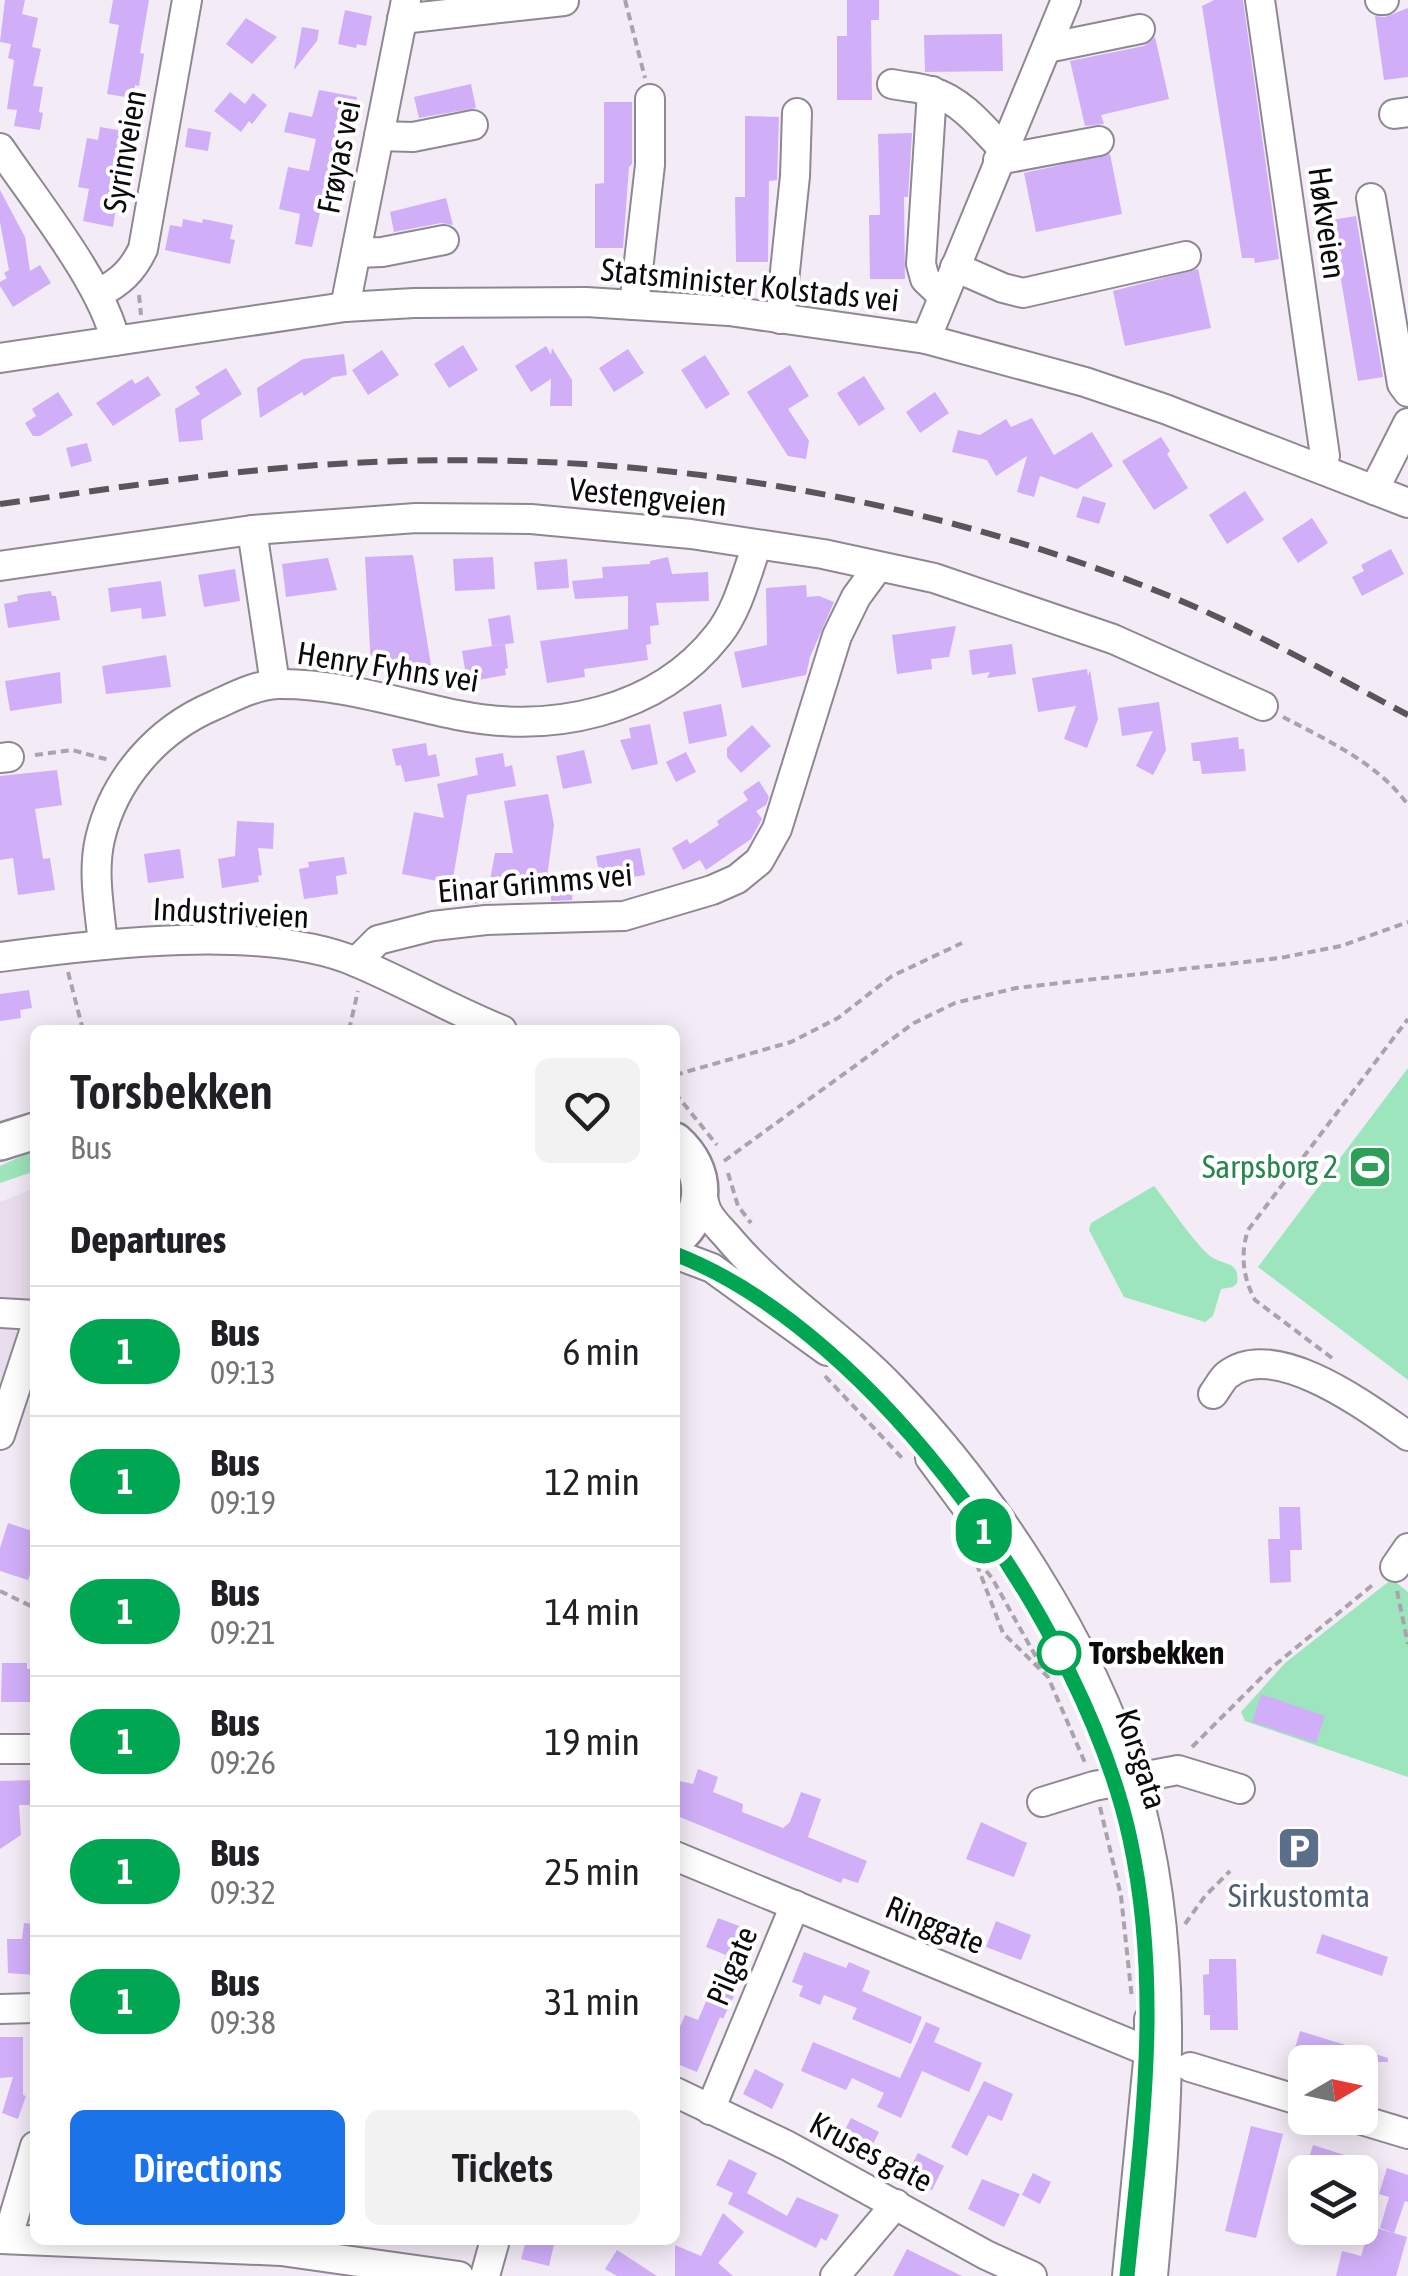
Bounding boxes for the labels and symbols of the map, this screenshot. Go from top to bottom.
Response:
street label: Syrinveien [96,87,153,215]
street label: Frøyas vei [309,97,368,217]
street label: Høkveien [1301,165,1354,281]
street label: Statsminister Kolstads vei [599,250,901,319]
street label: Vestengveien [568,470,729,523]
street label: Henry Fyhns vei [295,634,481,699]
street label: Einar Grimms vei [436,856,634,909]
street label: Industriveien [152,890,310,935]
sports icon: Sarpsborg 2 [1347,1144,1393,1190]
place label: Sarpsborg 2 [1202,1148,1338,1185]
line badge: 1 [952,1498,1016,1564]
marker: Torsbekken [1038,1632,1080,1674]
place label: Torsbekken [1089,1634,1224,1671]
street label: Korsgata [1108,1704,1175,1814]
parking icon: Sirkustomta [1276,1825,1322,1871]
place label: Sirkustomta [1228,1877,1370,1914]
street label: Ringgate [880,1888,990,1961]
street label: Pilgate [699,1921,765,2011]
north arrow [1288,2045,1378,2135]
street label: Kruses gate [804,2104,939,2199]

